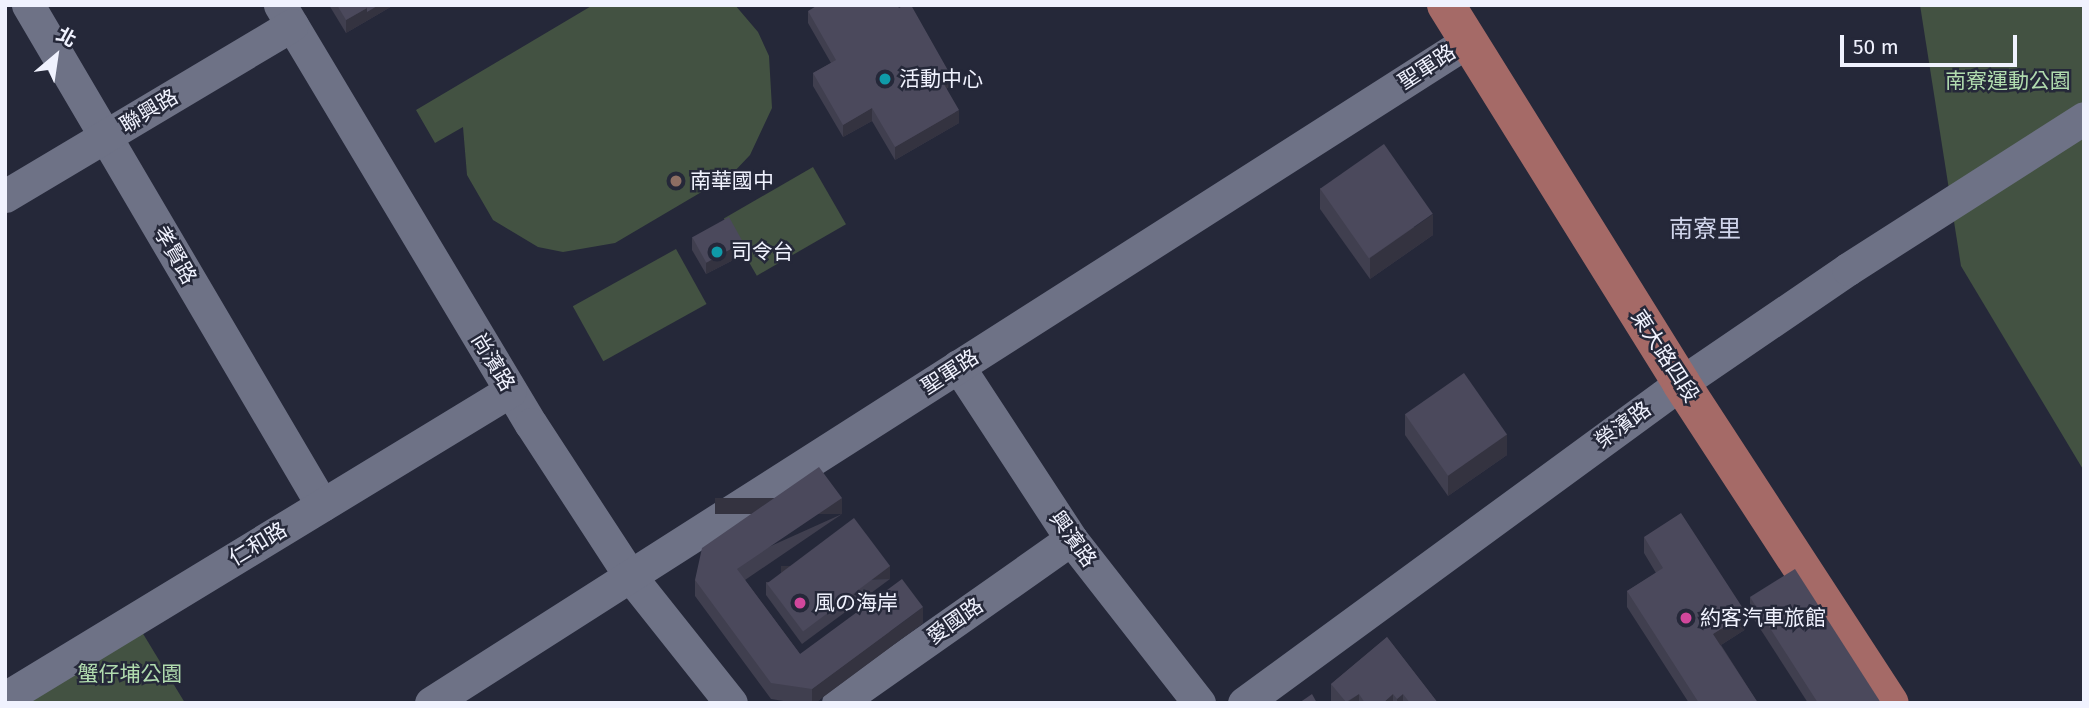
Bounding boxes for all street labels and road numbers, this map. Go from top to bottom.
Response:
street label: 聖軍路 [1394,39,1460,95]
street label: 聯興路 [116,84,182,138]
street label: 孝賢路 [148,221,202,289]
street label: 東大路四段 [1626,305,1704,407]
street label: 尚濱路 [466,329,520,395]
street label: 聖軍路 [917,344,983,400]
street label: 榮濱路 [1590,396,1656,454]
street label: 興濱路 [1044,506,1102,572]
street label: 仁和路 [225,517,291,571]
street label: 愛國路 [922,593,988,649]

